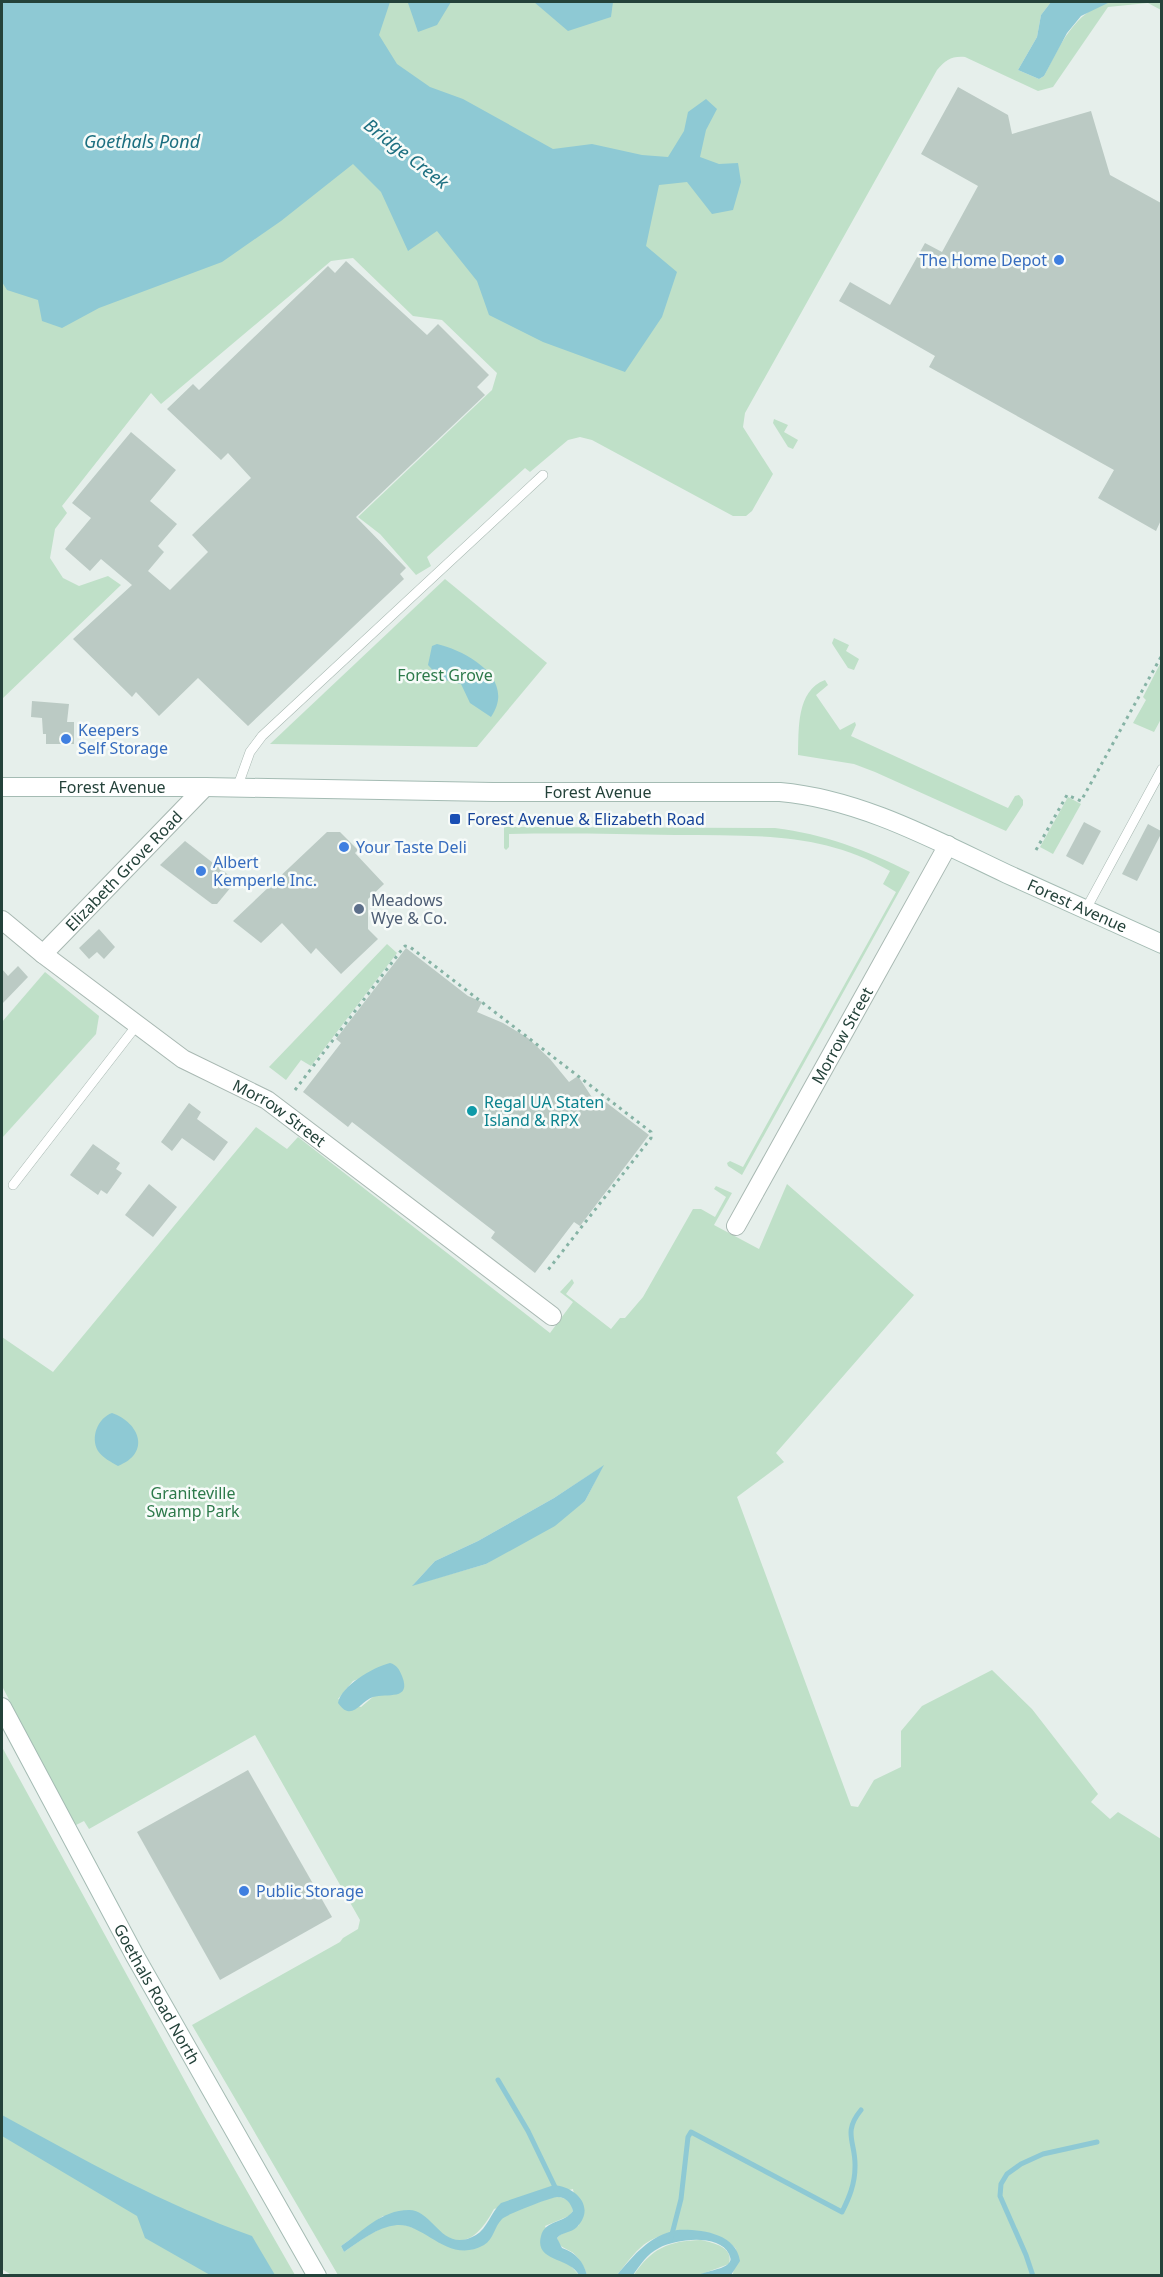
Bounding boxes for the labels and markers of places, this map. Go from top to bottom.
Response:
place label: The Home Depot [919,249,1047,271]
marker: The Home Depot [1052,253,1066,267]
place label: Keepers Self Storage [78,719,168,759]
marker: Keepers Self Storage [59,732,73,746]
place label: Forest Avenue & Elizabeth Road [467,808,705,830]
marker: Forest Avenue & Elizabeth Road [448,812,462,826]
place label: Your Taste Deli [356,836,467,858]
marker: Your Taste Deli [337,840,351,854]
place label: Albert Kemperle Inc. [213,851,317,891]
marker: Albert Kemperle Inc. [194,864,208,878]
place label: Meadows Wye & Co. [371,889,447,929]
marker: Meadows Wye & Co. [352,902,366,916]
place label: Regal UA Staten Island & RPX [484,1091,604,1131]
marker: Regal UA Staten Island & RPX [465,1104,479,1118]
place label: Public Storage [256,1880,364,1902]
marker: Public Storage [237,1884,251,1898]

